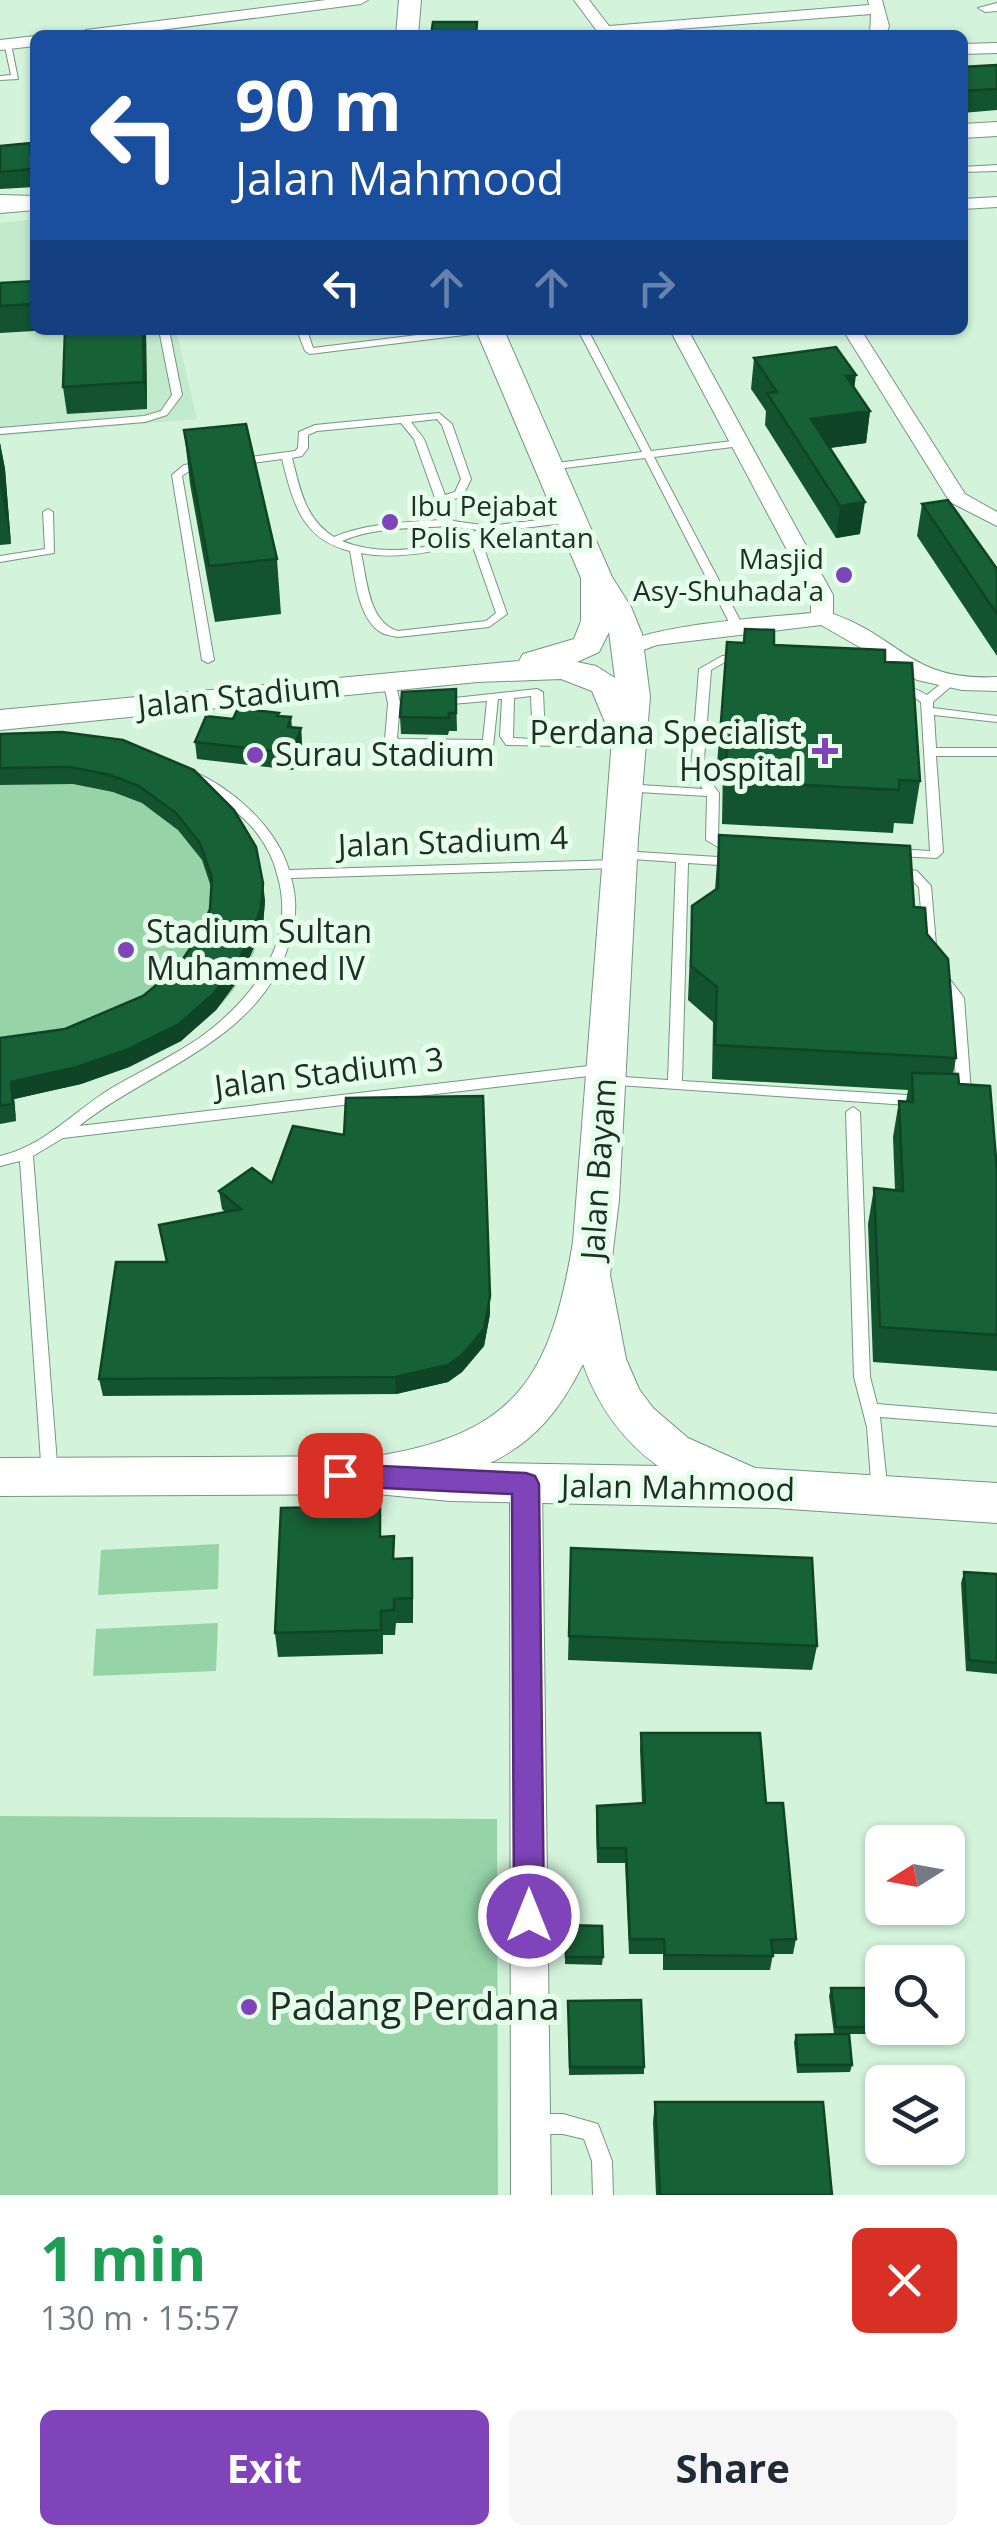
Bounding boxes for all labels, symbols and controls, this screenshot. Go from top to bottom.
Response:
text: 90 m [235,56,402,152]
icon: left [70,70,200,200]
text: Jalan Mahmood [235,147,564,208]
icon: left [314,260,369,315]
icon: ahead [419,260,474,315]
icon: ahead [524,260,579,315]
icon: right [629,260,684,315]
place label: Ibu Pejabat Polis Kelantan [410,486,594,556]
marker: Ibu Pejabat Polis Kelantan [379,511,401,533]
place label: Masjid Asy-Shuhada'a [633,539,824,609]
marker: Masjid Asy-Shuhada'a [833,564,855,586]
street label: Jalan Stadium [132,662,342,727]
place label: Perdana Specialist Hospital [530,710,802,790]
place label: Surau Stadium [275,732,495,775]
marker: Perdana Specialist Hospital [812,738,838,764]
marker: Surau Stadium [244,744,266,766]
street label: Jalan Stadium 4 [334,815,569,866]
place label: Stadium Sultan Muhammed IV [146,909,372,989]
marker: Stadium Sultan Muhammed IV [115,939,137,961]
street label: Jalan Stadium 3 [209,1036,446,1107]
street label: Jalan Bayam [569,1077,625,1264]
pin [298,1433,383,1518]
icon: arrive [313,1448,368,1503]
street label: Jalan Mahmood [558,1463,795,1510]
north arrow [865,1825,965,1925]
map controls [865,1825,965,2165]
position arrow [477,1864,581,1968]
button: search [865,1945,965,2045]
place label: Padang Perdana [269,1979,560,2031]
marker: Padang Perdana [238,1996,260,2018]
button: layers [865,2065,965,2165]
text: 1 min [40,2217,207,2299]
button: close [852,2228,957,2333]
text: 130 m · 15:57 [40,2296,239,2339]
button: Exit [40,2410,489,2525]
button: Share [509,2410,957,2525]

